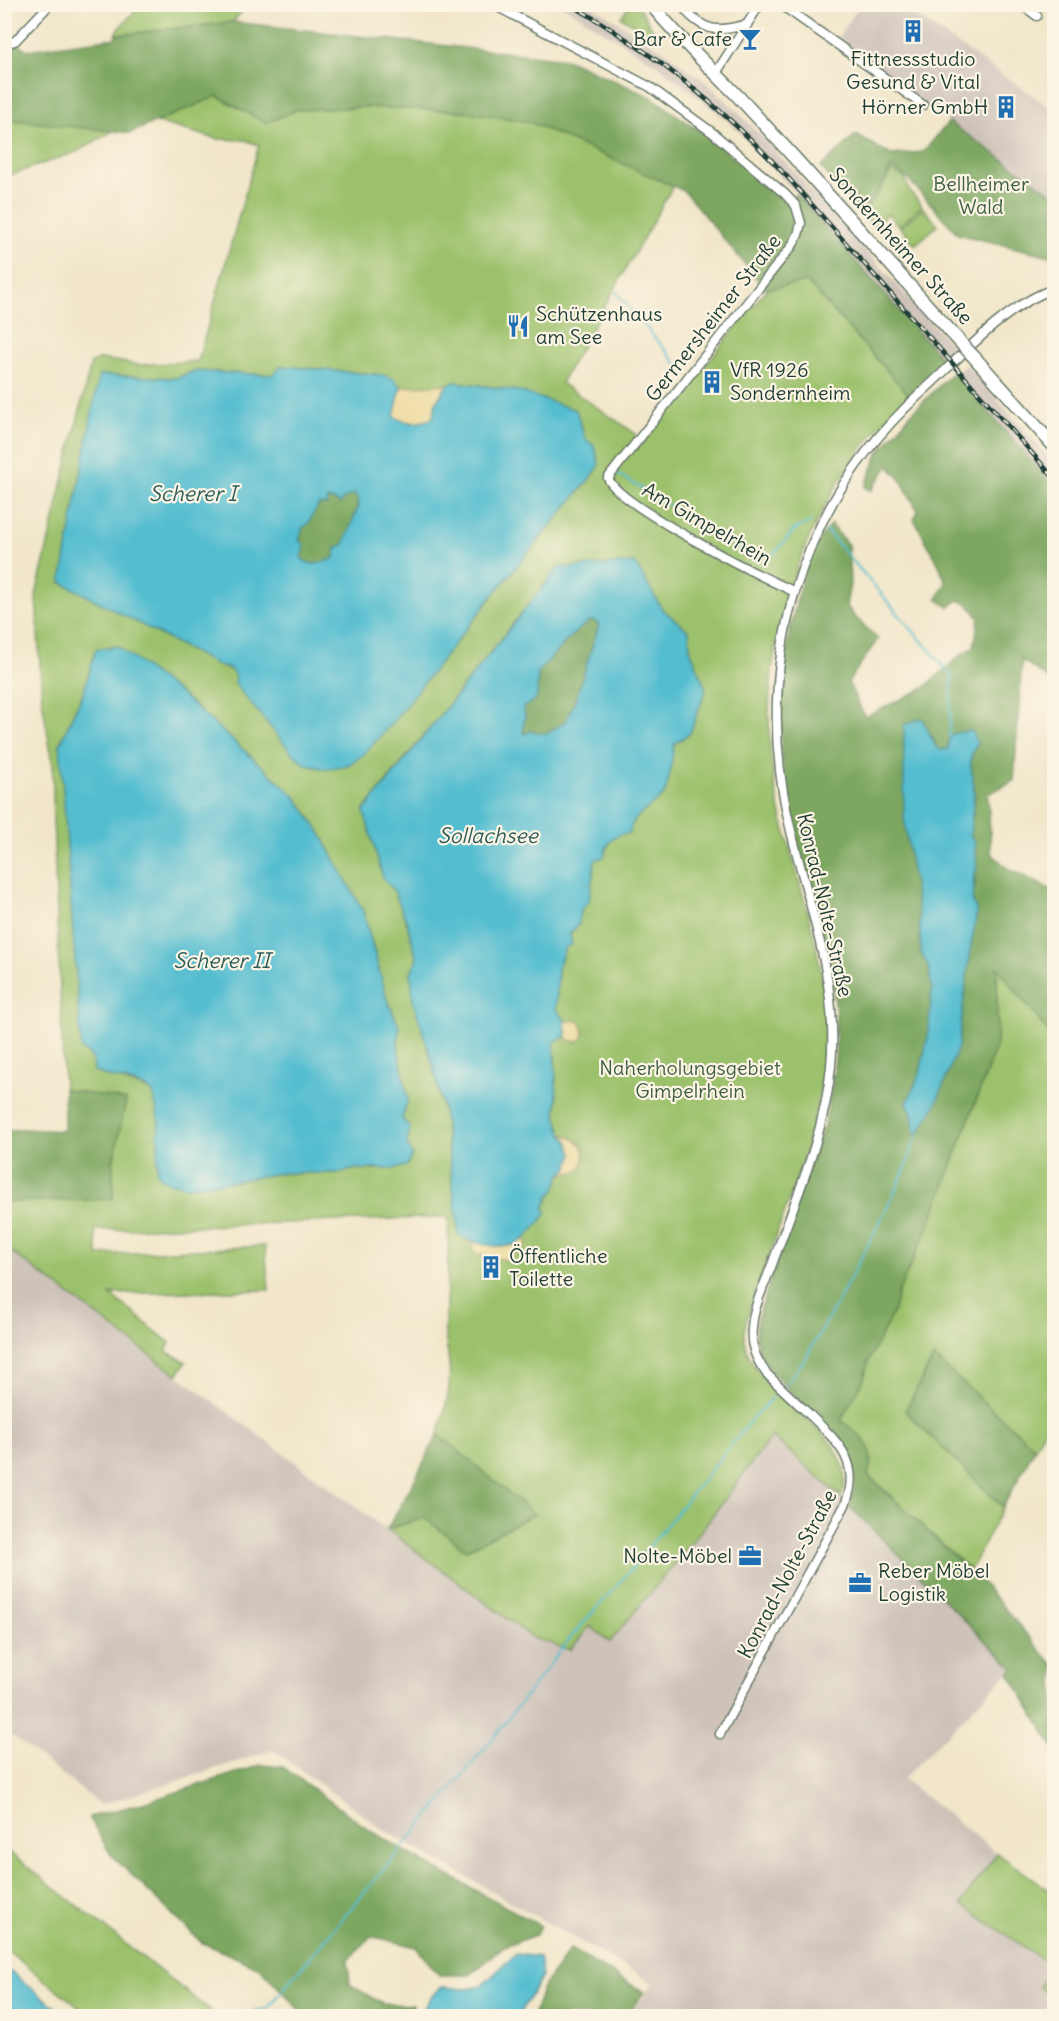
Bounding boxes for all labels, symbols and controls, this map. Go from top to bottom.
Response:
building icon: Fittnessstudio Gesund & Vital [900,18,926,44]
place label: Bar & Cafe [633,26,732,51]
bar icon: Bar & Cafe [737,26,763,52]
place label: Fittnessstudio Gesund & Vital [846,46,980,94]
place label: Hörner GmbH [862,94,988,119]
building icon: Hörner GmbH [993,94,1019,120]
street label: Sondernheimer Straße [824,162,978,329]
park label: Bellheimer Wald [933,171,1029,219]
street label: Germersheimer Straße [639,229,786,406]
place label: Schützenhaus am See [536,301,662,349]
restaurant icon: Schützenhaus am See [505,313,531,339]
place label: VfR 1926 Sondernheim [730,357,850,405]
building icon: VfR 1926 Sondernheim [699,369,725,395]
street label: Am Gimpelrhein [638,477,776,571]
water label: Scherer I [149,480,241,507]
street label: Konrad-Nolte-Straße [792,811,859,999]
water label: Sollachsee [438,822,540,849]
water label: Scherer II [174,947,274,974]
park label: Naherholungsgebiet Gimpelrhein [599,1055,781,1103]
place label: Öffentliche Toilette [509,1243,607,1291]
building icon: Öffentliche Toilette [478,1254,504,1280]
street label: Konrad-Nolte-Straße [732,1485,842,1662]
place label: Nolte-Möbel [623,1543,732,1568]
office icon: Nolte-Möbel [737,1543,763,1569]
place label: Reber Möbel Logistik [878,1558,989,1606]
office icon: Reber Möbel Logistik [847,1570,873,1596]

